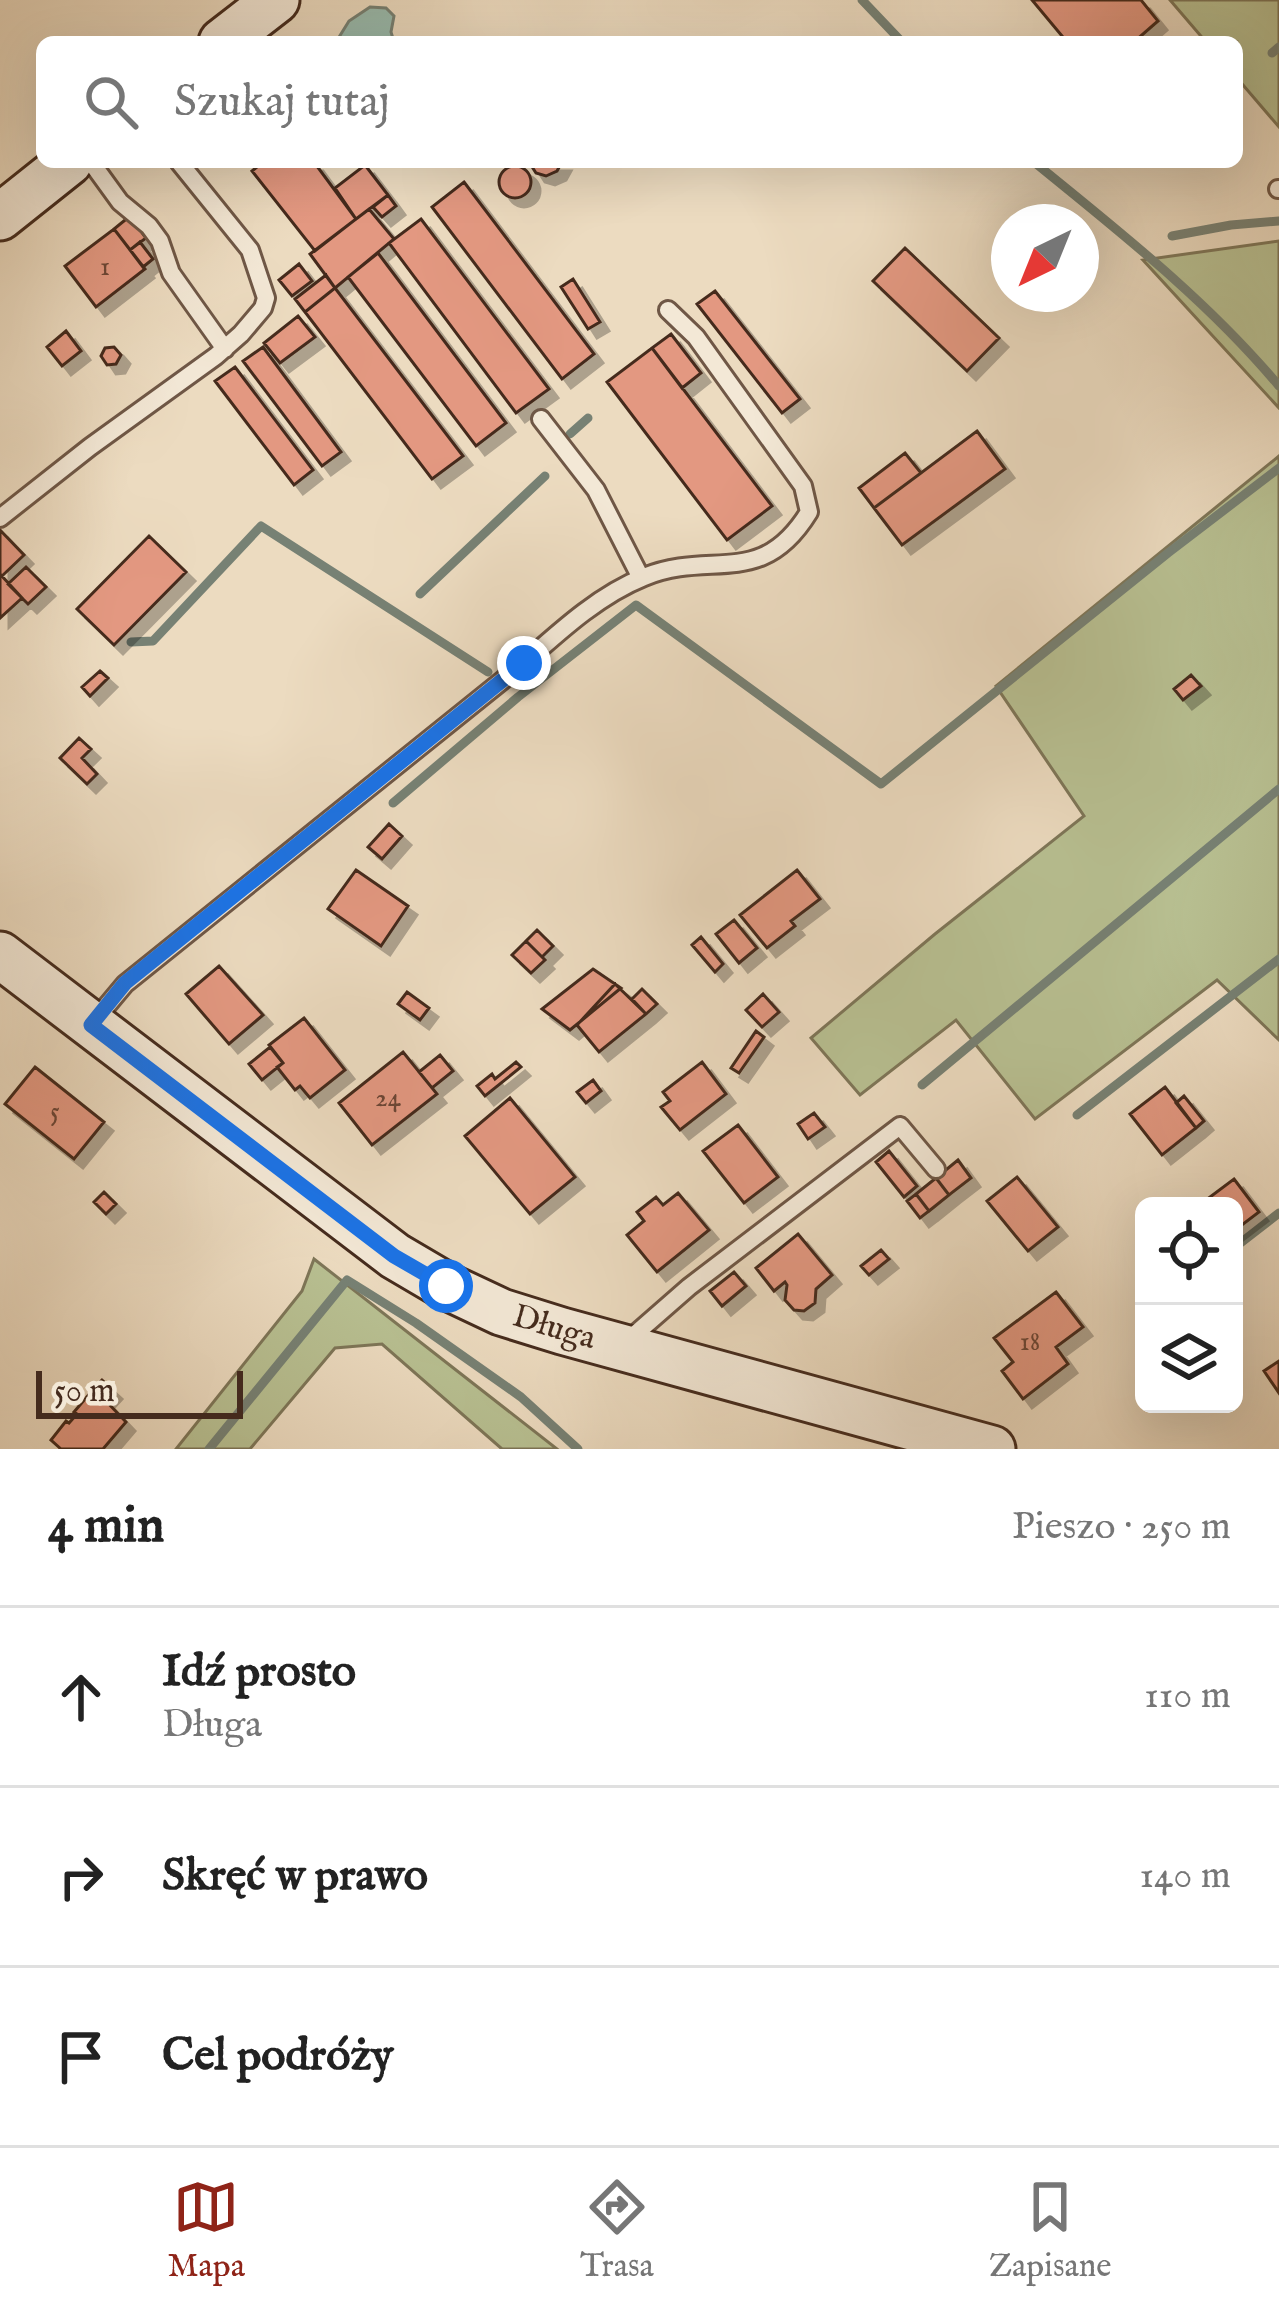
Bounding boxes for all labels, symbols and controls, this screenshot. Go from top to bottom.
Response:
search box [36,36,1243,168]
icon: search [78,69,144,135]
text: Szukaj tutaj [174,74,390,131]
north arrow [991,204,1099,312]
house number: 1 [100,251,110,285]
route end [497,636,551,690]
house number: 24 [375,1082,402,1116]
house number: 5 [50,1096,60,1130]
map controls [1135,1197,1243,1413]
button: locate [1135,1197,1243,1305]
route start [419,1259,473,1313]
street label: Długa [507,1296,601,1360]
button: layers [1135,1305,1243,1413]
house number: 18 [1020,1326,1040,1360]
scale bar [36,1365,243,1418]
text: 50 m [54,1371,115,1413]
text: 4 min [48,1495,164,1560]
text: Pieszo · 250 m [1012,1503,1231,1552]
text: Idź prosto [162,1644,356,1701]
icon: ahead [48,1664,114,1730]
text: 110 m [1144,1672,1231,1721]
text: Długa [162,1701,262,1750]
icon: right [48,1844,114,1910]
text: Skręć w prawo [162,1848,428,1905]
text: 140 m [1140,1852,1231,1901]
icon: arrive [48,2024,114,2090]
text: Cel podróży [162,2028,393,2085]
tab: Mapa [168,2174,245,2288]
tab: Trasa [580,2174,654,2288]
tab: Zapisane [989,2174,1111,2288]

